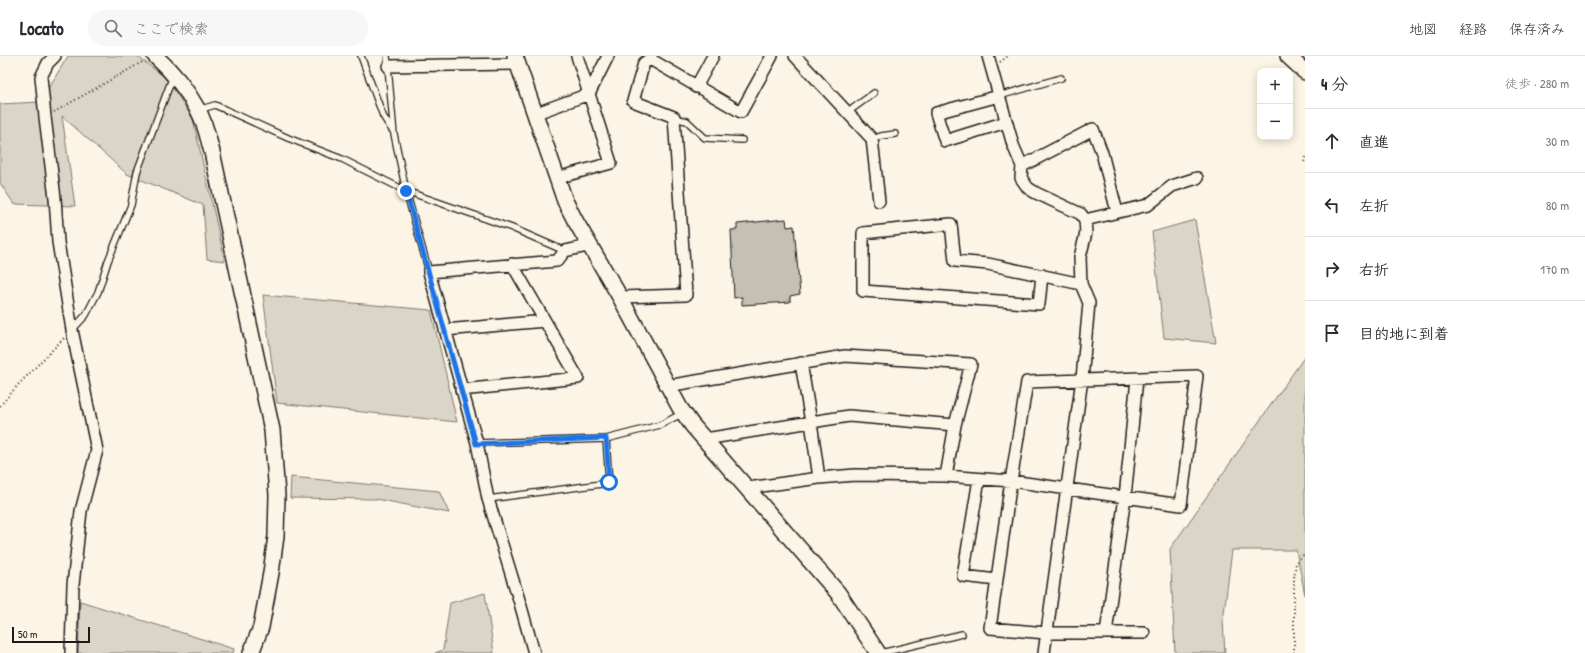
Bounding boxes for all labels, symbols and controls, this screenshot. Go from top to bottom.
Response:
search box [88,10,368,46]
text: Locato [20,15,64,41]
icon: search [102,17,124,39]
text: ここで検索 [134,18,209,39]
text: 地図 [1409,19,1437,38]
text: 経路 [1459,19,1487,38]
text: 保存済み [1509,19,1565,38]
map controls [1257,68,1293,140]
button: + [1257,68,1293,104]
text: 4 分 [1321,72,1348,95]
text: 徒歩 · 280 m [1505,74,1569,92]
button: − [1257,104,1293,140]
icon: ahead [1321,130,1343,152]
text: 直進 [1359,131,1389,152]
text: 30 m [1546,132,1569,150]
route end [397,182,415,200]
icon: left [1321,194,1343,216]
text: 左折 [1359,195,1389,216]
text: 80 m [1546,196,1569,214]
icon: right [1321,258,1343,280]
text: 右折 [1359,259,1389,280]
text: 170 m [1540,260,1569,278]
icon: arrive [1321,322,1343,344]
text: 目的地に到着 [1359,323,1449,344]
route start [600,473,618,491]
scale bar [12,625,90,644]
text: 50 m [18,627,38,641]

